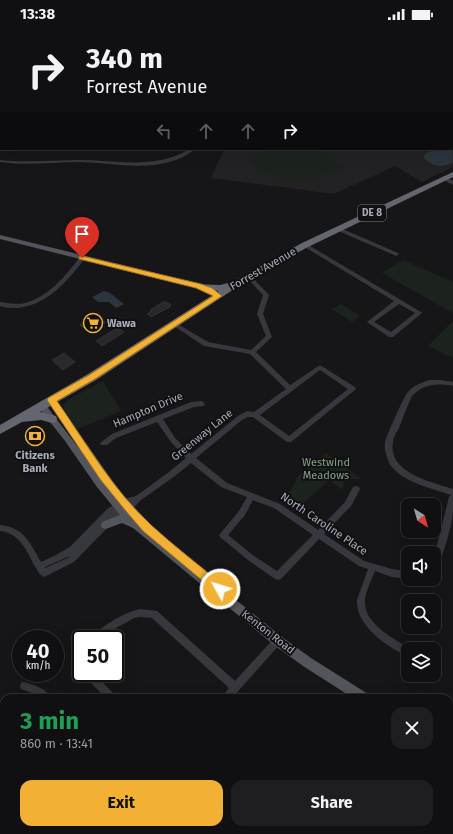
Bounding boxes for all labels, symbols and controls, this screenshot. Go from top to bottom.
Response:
text: 13:38 [20,5,55,23]
text: 340 m [86,42,163,75]
icon: right [20,44,72,96]
text: Forrest Avenue [86,76,207,98]
icon: left [153,120,175,142]
icon: ahead [195,120,217,142]
icon: ahead [237,120,259,142]
icon: right [279,120,301,142]
road number: DE 8 [358,205,386,221]
pin [65,217,99,258]
icon: arrive [71,223,93,245]
street label: Forrest Avenue [228,245,298,293]
supermarket icon: Wawa [82,312,104,334]
place label: Wawa [107,317,136,330]
street label: Hampton Drive [111,389,185,431]
street label: Greenway Lane [169,406,235,464]
bank icon: Citizens Bank [24,425,46,447]
place label: Citizens Bank [15,449,55,475]
park label: Westwind Meadows [302,456,350,482]
street label: North Caroline Place [278,490,370,558]
north arrow [401,498,441,538]
map controls [401,498,441,682]
button: sound [401,546,441,586]
position arrow [199,568,241,610]
button: search [401,594,441,634]
street label: Kenton Road [239,607,297,657]
speed limit sign: 50 [72,630,124,682]
text: 40 [27,639,50,663]
button: layers [401,642,441,682]
text: km/h [26,660,50,672]
text: 3 min [20,707,79,735]
button: close [391,707,433,749]
text: 860 m · 13:41 [20,736,93,751]
button: Exit [20,780,223,826]
button: Share [231,780,433,826]

